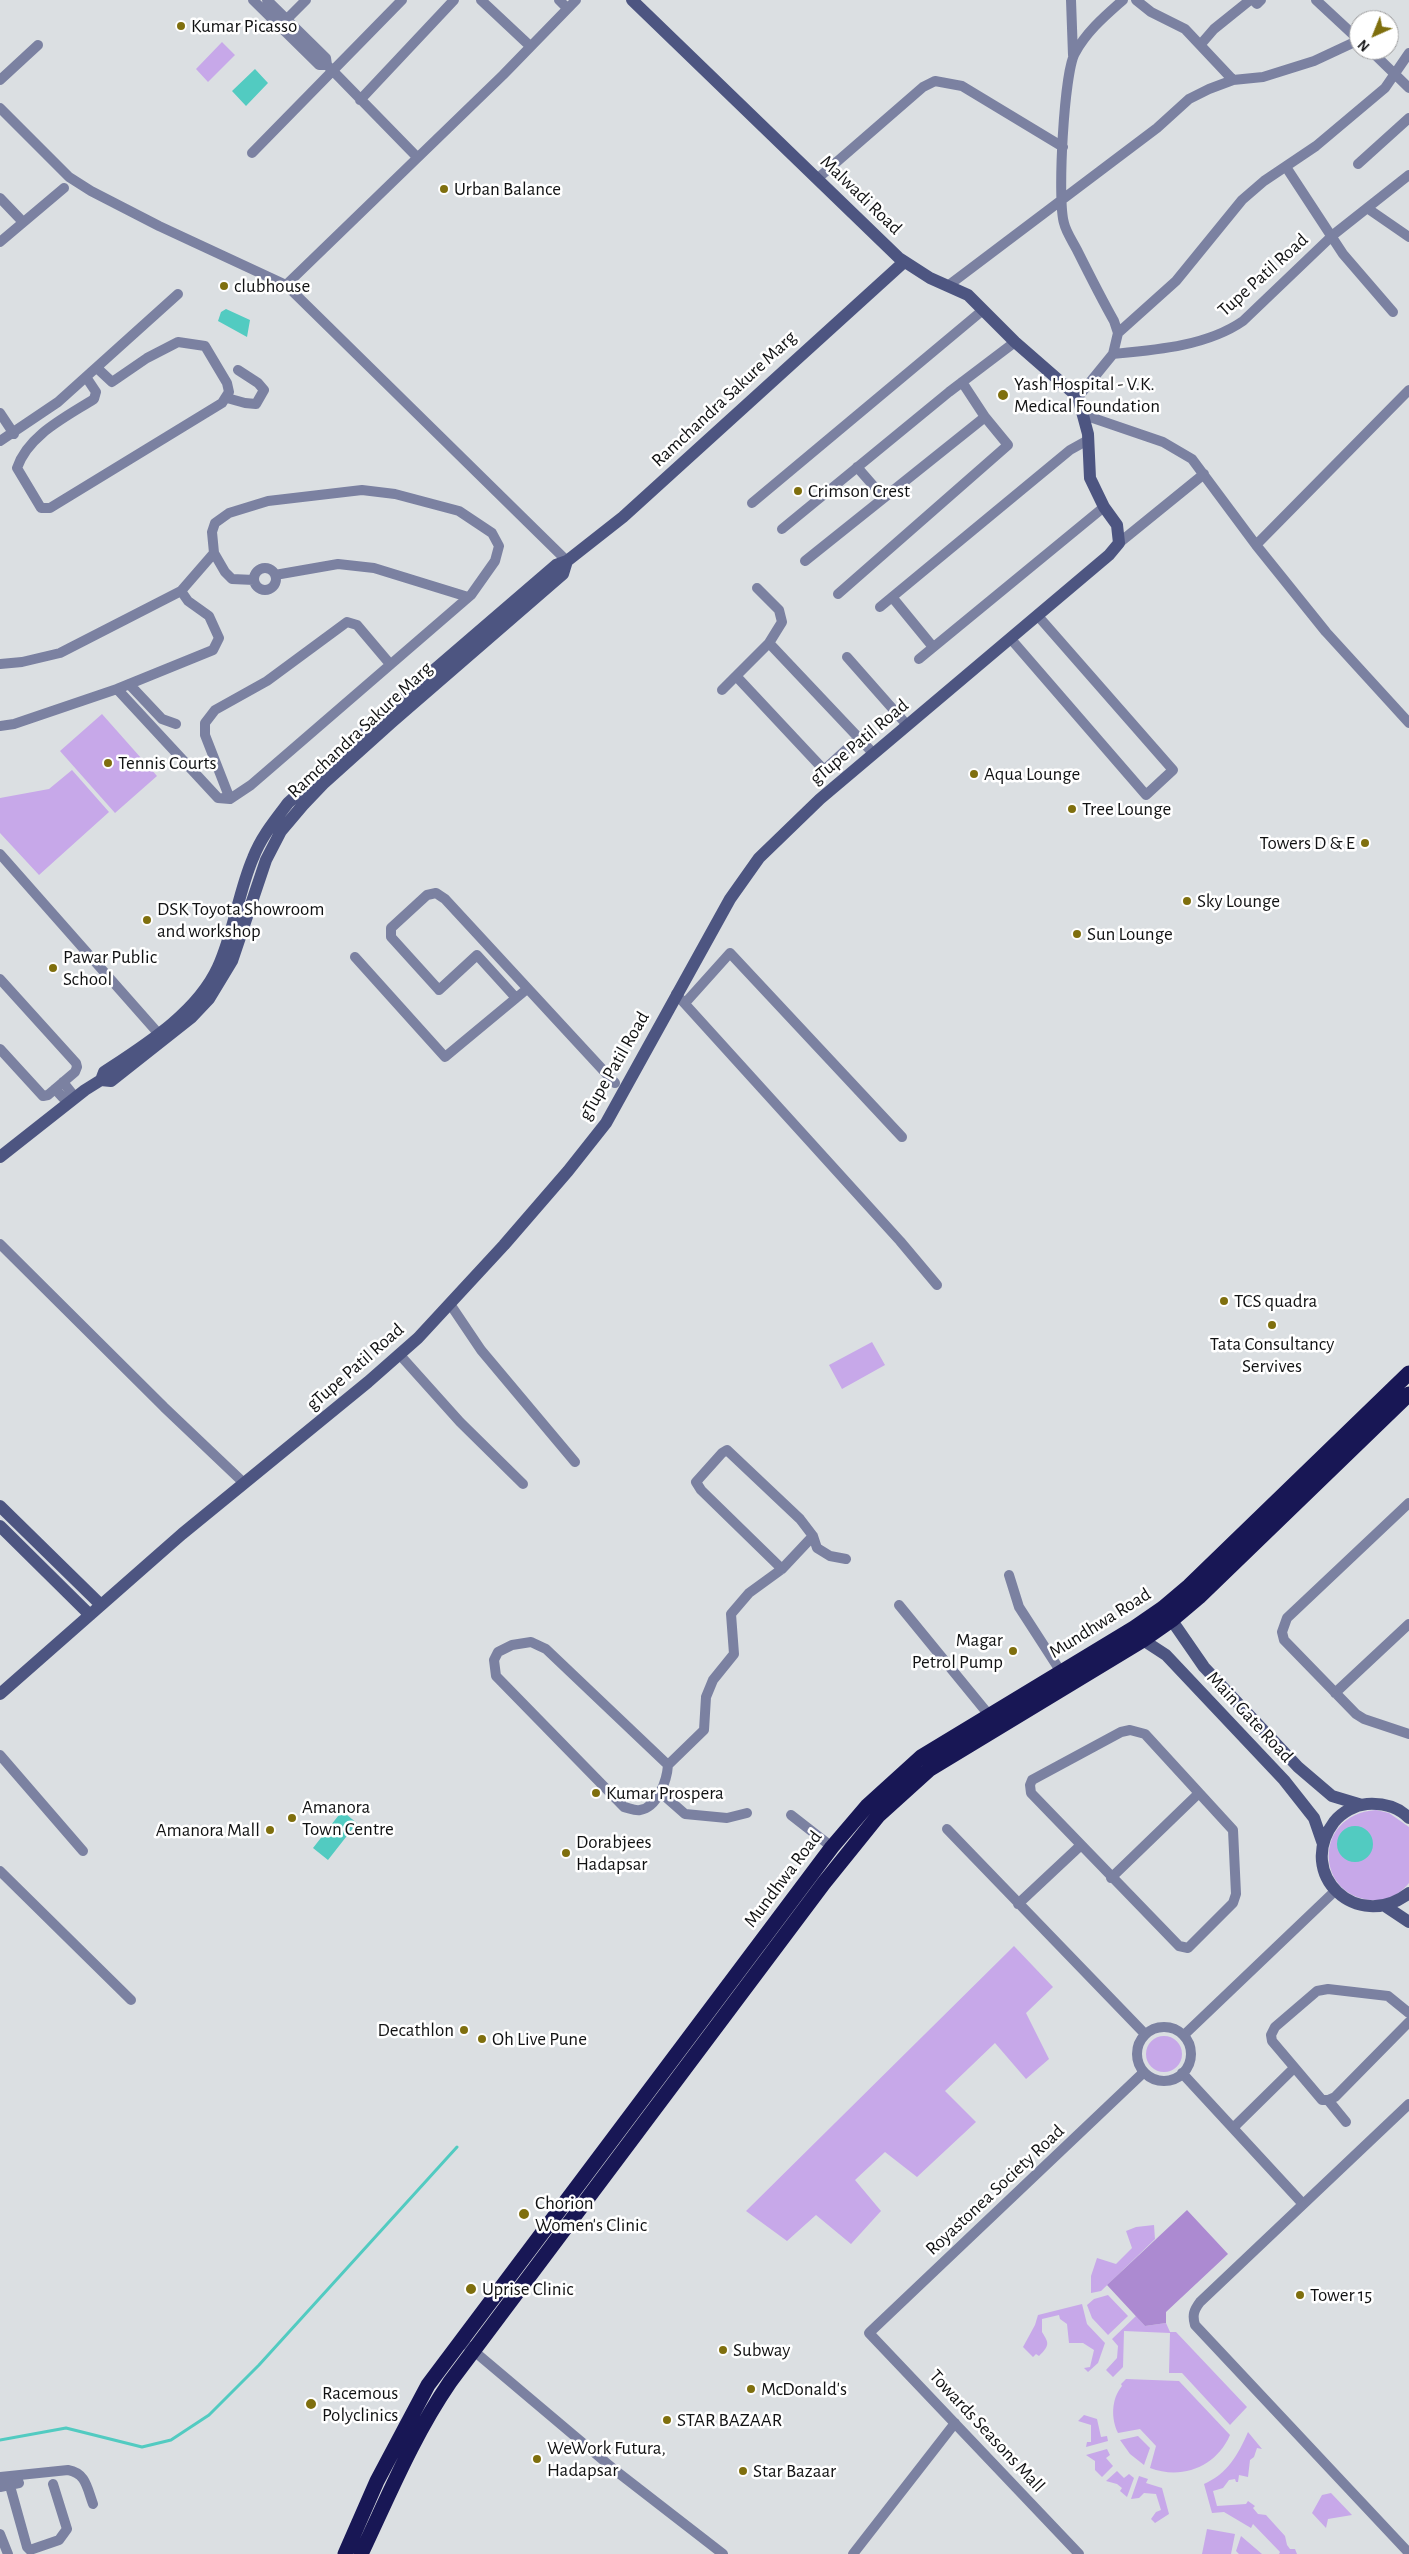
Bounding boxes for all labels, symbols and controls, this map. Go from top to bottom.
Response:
north arrow [1349,10,1399,60]
place label: Kumar Picasso [191,15,297,37]
marker: Kumar Picasso [175,20,187,32]
text: N [1356,37,1373,53]
street label: Malwadi Road [815,150,907,240]
place label: Urban Balance [454,178,561,200]
marker: Urban Balance [438,183,450,195]
street label: Tupe Patil Road [1213,229,1313,321]
place label: clubhouse [234,275,310,297]
marker: clubhouse [218,280,230,292]
street label: Ramchandra Sakure Marg [647,326,801,472]
place label: Yash Hospital - V.K. Medical Foundation [1014,373,1160,417]
marker: Yash Hospital - V.K. Medical Foundation [996,388,1010,402]
place label: Crimson Crest [808,480,910,502]
marker: Crimson Crest [792,485,804,497]
street label: Ramchandra Sakure Marg [283,657,437,803]
street label: gTupe Patil Road [805,694,913,790]
place label: Tennis Courts [118,752,217,774]
marker: Tennis Courts [102,757,114,769]
place label: Aqua Lounge [984,763,1080,785]
marker: Aqua Lounge [968,768,980,780]
place label: Tree Lounge [1082,798,1171,820]
marker: Tree Lounge [1066,803,1078,815]
place label: Towers D & E [1259,832,1355,854]
marker: Towers D & E [1359,837,1371,849]
place label: Sky Lounge [1197,890,1280,912]
marker: Sky Lounge [1181,895,1193,907]
place label: DSK Toyota Showroom and workshop [157,898,324,942]
marker: DSK Toyota Showroom and workshop [141,914,153,926]
place label: Sun Lounge [1087,923,1173,945]
marker: Sun Lounge [1071,928,1083,940]
place label: Pawar Public School [63,946,157,990]
marker: Pawar Public School [47,962,59,974]
street label: gTupe Patil Road [574,1007,654,1125]
place label: TCS quadra [1234,1290,1317,1312]
marker: TCS quadra [1218,1295,1230,1307]
street label: gTupe Patil Road [301,1318,409,1416]
marker: Tata Consultancy Servives [1266,1319,1278,1331]
place label: Tata Consultancy Servives [1210,1333,1334,1377]
street label: Mundhwa Road [1045,1583,1155,1663]
place label: Magar Petrol Pump [912,1629,1003,1673]
marker: Magar Petrol Pump [1007,1645,1019,1657]
street label: Main Gate Road [1202,1667,1298,1767]
place label: Kumar Prospera [606,1782,724,1804]
marker: Kumar Prospera [590,1787,602,1799]
place label: Amanora Town Centre [302,1796,394,1840]
marker: Amanora Town Centre [286,1812,298,1824]
place label: Amanora Mall [156,1819,260,1841]
marker: Amanora Mall [264,1824,276,1836]
street label: Mundhwa Road [739,1826,827,1932]
place label: Dorabjees Hadapsar [576,1831,651,1875]
marker: Dorabjees Hadapsar [560,1847,572,1859]
place label: Decathlon [377,2019,454,2041]
marker: Decathlon [458,2024,470,2036]
place label: Oh Live Pune [492,2028,587,2050]
marker: Oh Live Pune [476,2033,488,2045]
street label: Royastonea Society Road [921,2120,1069,2260]
place label: Chorion Women's Clinic [535,2192,647,2236]
marker: Chorion Women's Clinic [517,2207,531,2221]
place label: Uprise Clinic [482,2278,574,2300]
marker: Uprise Clinic [464,2282,478,2296]
place label: Tower 15 [1310,2284,1372,2306]
marker: Tower 15 [1294,2289,1306,2301]
place label: Subway [733,2339,790,2361]
marker: Subway [717,2344,729,2356]
street label: Towards Seasons Mall [924,2365,1050,2497]
place label: McDonald's [761,2378,847,2400]
place label: Racemous Polyclinics [322,2382,398,2426]
marker: McDonald's [745,2383,757,2395]
marker: Racemous Polyclinics [304,2397,318,2411]
place label: STAR BAZAAR [677,2409,782,2431]
marker: STAR BAZAAR [661,2414,673,2426]
place label: WeWork Futura, Hadapsar [547,2437,666,2481]
marker: WeWork Futura, Hadapsar [531,2453,543,2465]
place label: Star Bazaar [753,2460,836,2482]
marker: Star Bazaar [737,2465,749,2477]

